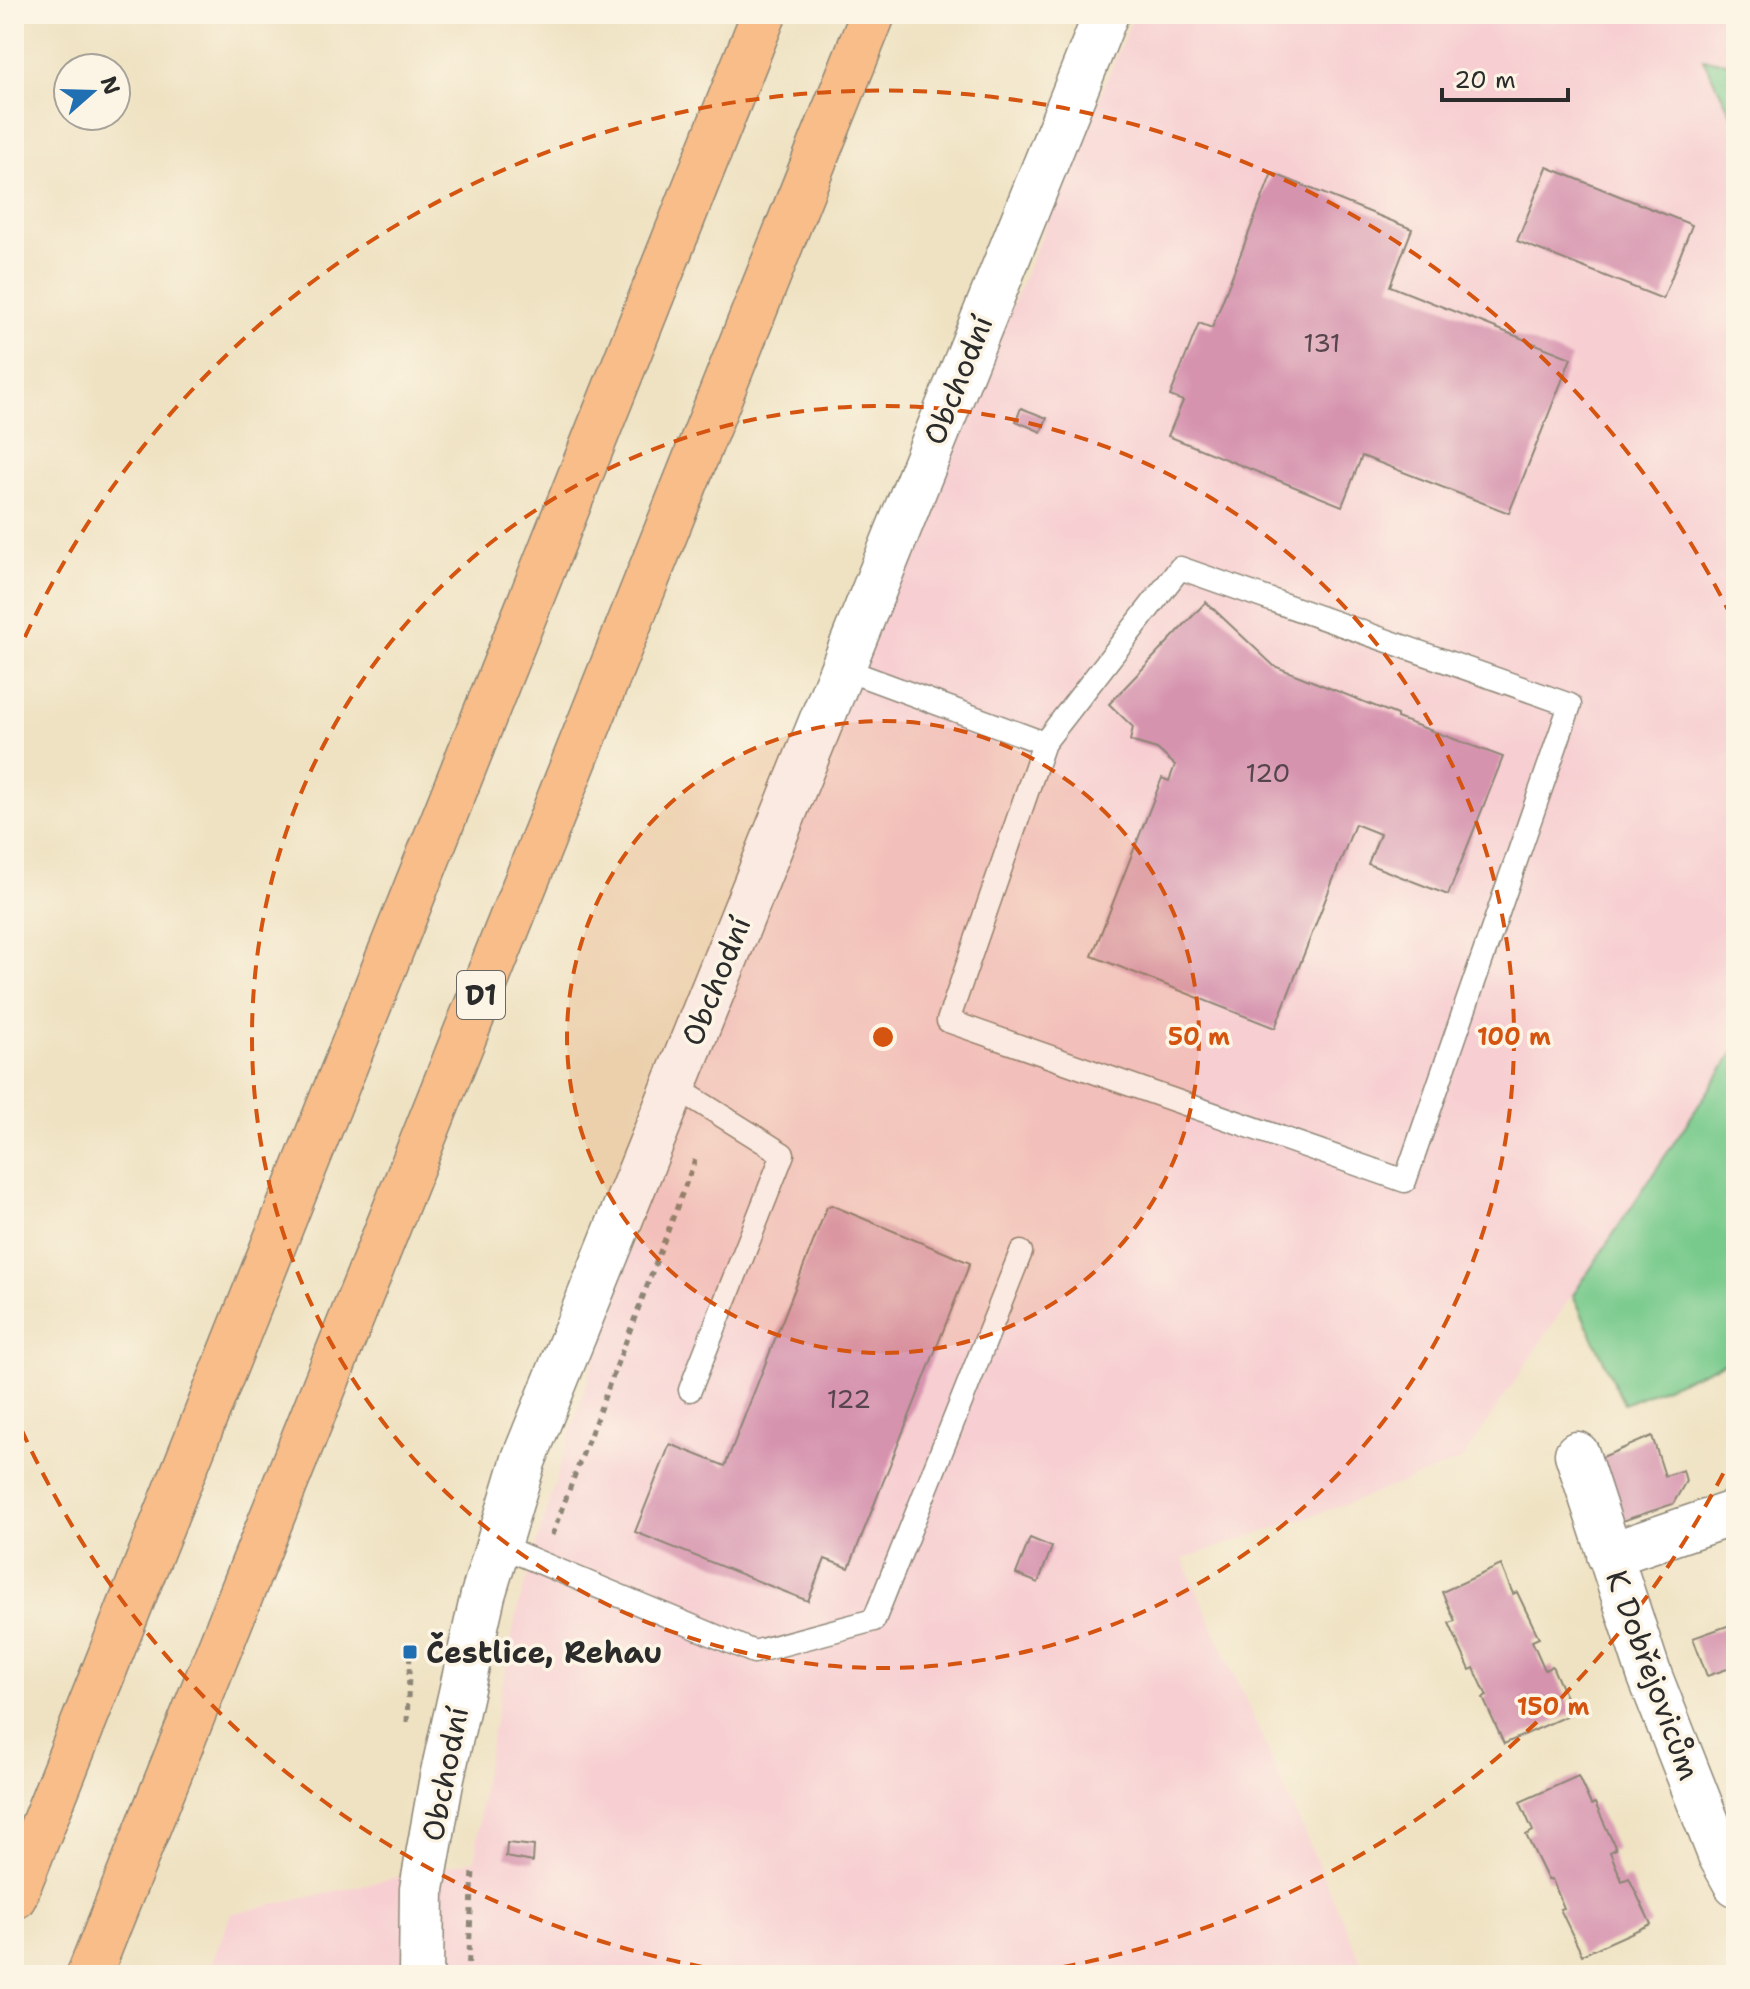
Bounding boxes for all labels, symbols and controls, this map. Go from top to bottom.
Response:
north arrow [52,52,132,132]
scale bar [1442,52,1568,102]
text: 20 m [1454,64,1516,96]
text: N [94,72,127,98]
street label: Obchodní [914,309,1003,451]
house number: 131 [1303,325,1341,360]
house number: 120 [1245,755,1291,790]
street label: Obchodní [672,910,761,1052]
road number: D1 [457,971,505,1019]
text: 50 m [1168,1021,1230,1053]
text: 100 m [1477,1021,1551,1053]
centre of rings [869,1023,897,1051]
house number: 122 [827,1381,871,1416]
street label: K Dobřejovicům [1596,1564,1710,1786]
place label: Čestlice, Rehau [426,1632,662,1673]
marker: Čestlice, Rehau [401,1643,419,1661]
text: 150 m [1517,1691,1589,1723]
street label: Obchodní [412,1703,478,1845]

